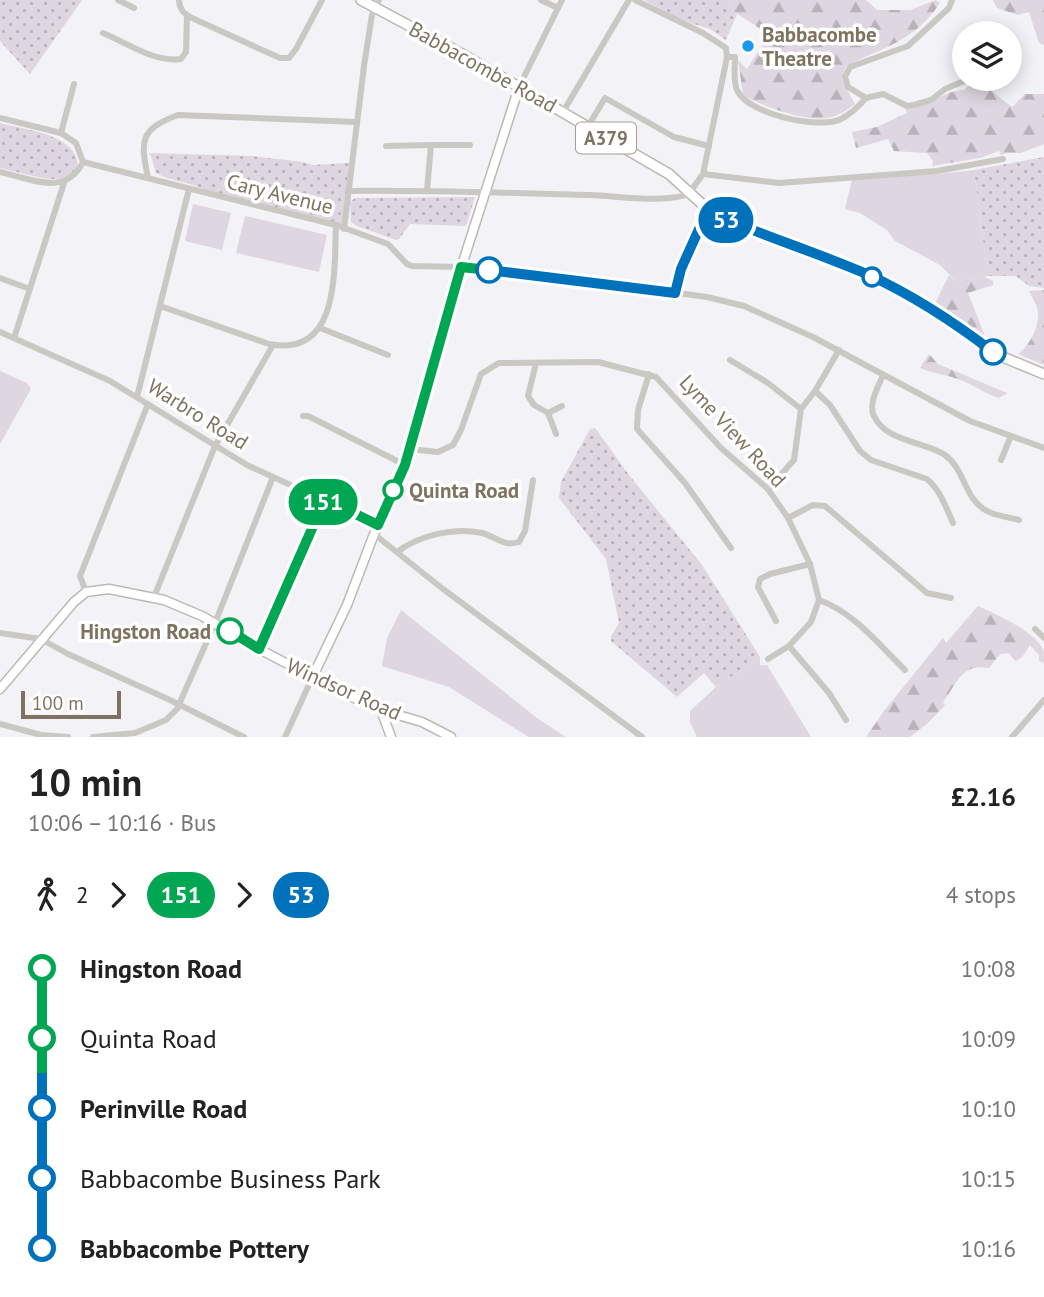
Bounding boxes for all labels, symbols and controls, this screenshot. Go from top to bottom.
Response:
street label: Babbacombe Road [404,15,562,119]
place label: Babbacombe Theatre [762,21,877,72]
map controls [952,21,1022,91]
button: layers [952,21,1022,91]
marker: Babbacombe Theatre [740,38,756,54]
road number: A379 [576,122,636,154]
street label: Cary Avenue [224,168,336,220]
line badge: 53 [694,197,758,243]
text: 53 [712,204,740,235]
unlabelled marker [476,257,502,283]
unlabelled marker [862,267,882,287]
unlabelled marker [980,339,1006,365]
street label: Lyme View Road [674,369,792,493]
street label: Warbro Road [143,372,253,456]
place label: Quinta Road [409,477,519,504]
line badge: 151 [283,479,363,525]
marker: Quinta Road [383,480,403,500]
text: 151 [303,486,343,517]
place label: Hingston Road [80,618,211,645]
marker: Hingston Road [217,618,243,644]
street label: Windsor Road [282,652,406,726]
scale bar [21,688,121,720]
text: 100 m [32,691,84,715]
text: 10 min [28,757,142,806]
text: £2.16 [951,780,1016,813]
text: 10:06 – 10:16 · Bus [28,808,216,837]
icon: walk [28,876,66,914]
icon: forward [99,876,137,914]
icon: forward [225,876,263,914]
text: 151 [161,879,201,910]
text: 53 [287,879,315,910]
text: 2 [76,880,89,909]
text: 4 stops [946,880,1016,909]
text: Hingston Road [80,952,242,985]
text: 10:08 [961,954,1016,983]
text: Quinta Road [80,1022,217,1055]
text: 10:09 [961,1024,1016,1053]
text: Perinville Road [80,1092,247,1125]
text: 10:10 [961,1094,1016,1123]
text: Babbacombe Business Park [80,1162,381,1195]
text: 10:15 [961,1164,1016,1193]
text: Babbacombe Pottery [80,1232,309,1265]
text: 10:16 [961,1234,1016,1263]

